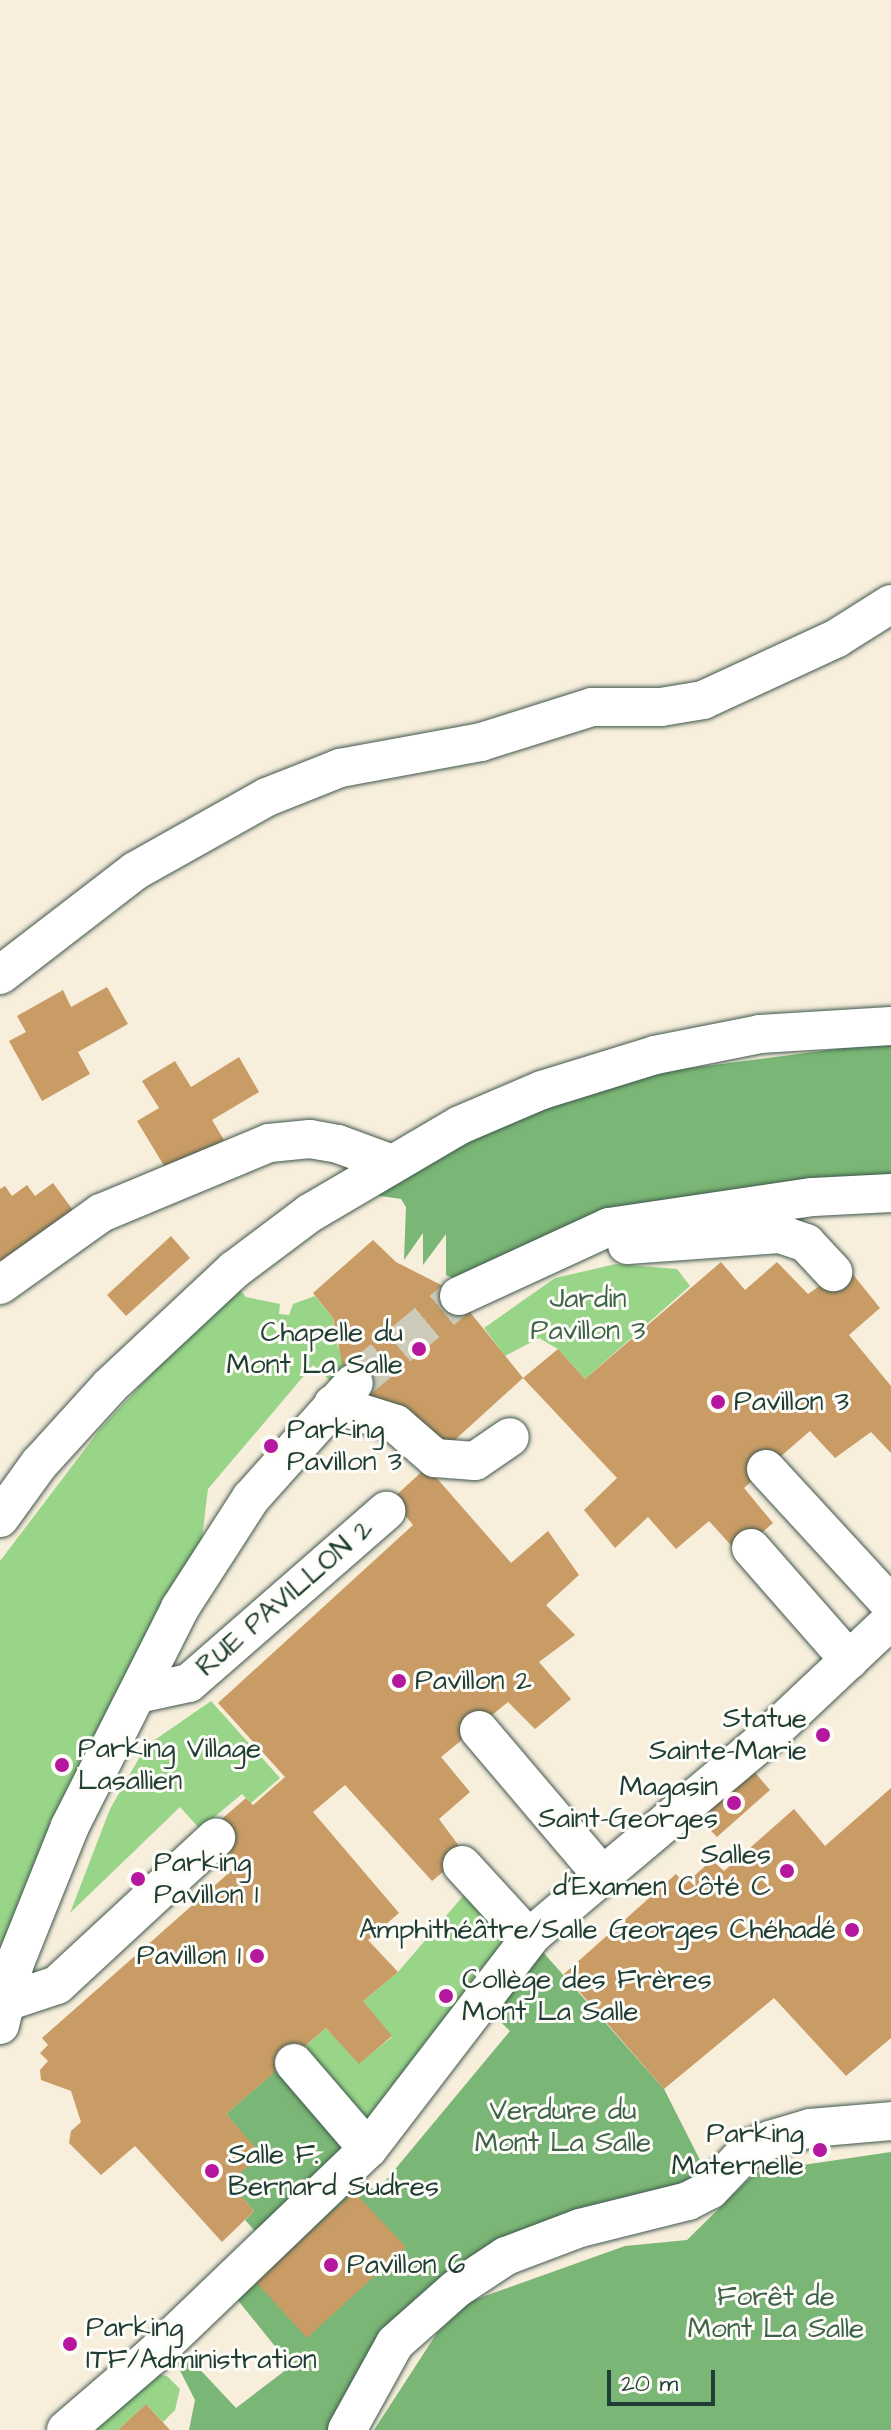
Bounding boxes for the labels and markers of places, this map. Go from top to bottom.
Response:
place label: Chapelle du Mont La Salle [227,1316,403,1382]
marker: Chapelle du Mont La Salle [410,1340,428,1358]
place label: Pavillon 3 [734,1385,849,1419]
marker: Pavillon 3 [709,1393,727,1411]
place label: Parking Pavillon 3 [287,1413,402,1479]
marker: Parking Pavillon 3 [262,1437,280,1455]
place label: Pavillon 2 [415,1664,532,1698]
marker: Pavillon 2 [390,1672,408,1690]
place label: Statue Sainte-Marie [649,1702,807,1768]
marker: Statue Sainte-Marie [814,1726,832,1744]
place label: Parking Village Lasallien [78,1732,261,1798]
marker: Parking Village Lasallien [53,1756,71,1774]
place label: Magasin Saint-Georges [538,1770,718,1836]
marker: Magasin Saint-Georges [725,1794,743,1812]
place label: Salles d’Examen Côté C [553,1838,771,1904]
place label: Parking Pavillon 1 [154,1846,258,1912]
marker: Salles d’Examen Côté C [778,1862,796,1880]
marker: Parking Pavillon 1 [129,1870,147,1888]
place label: Amphithéâtre/Salle Georges Chéhadé [359,1913,836,1947]
marker: Amphithéâtre/Salle Georges Chéhadé [843,1921,861,1939]
place label: Pavillon 1 [137,1939,241,1973]
marker: Pavillon 1 [248,1947,266,1965]
place label: Collège des Frères Mont La Salle [462,1963,712,2029]
marker: Collège des Frères Mont La Salle [437,1987,455,2005]
place label: Parking Maternelle [672,2117,804,2183]
place label: Salle F. Bernard Sudres [228,2138,439,2204]
marker: Parking Maternelle [811,2141,829,2159]
marker: Salle F. Bernard Sudres [203,2162,221,2180]
place label: Pavillon 6 [347,2248,465,2282]
marker: Pavillon 6 [322,2256,340,2274]
place label: Parking ITF/Administration [86,2311,317,2377]
marker: Parking ITF/Administration [61,2335,79,2353]

